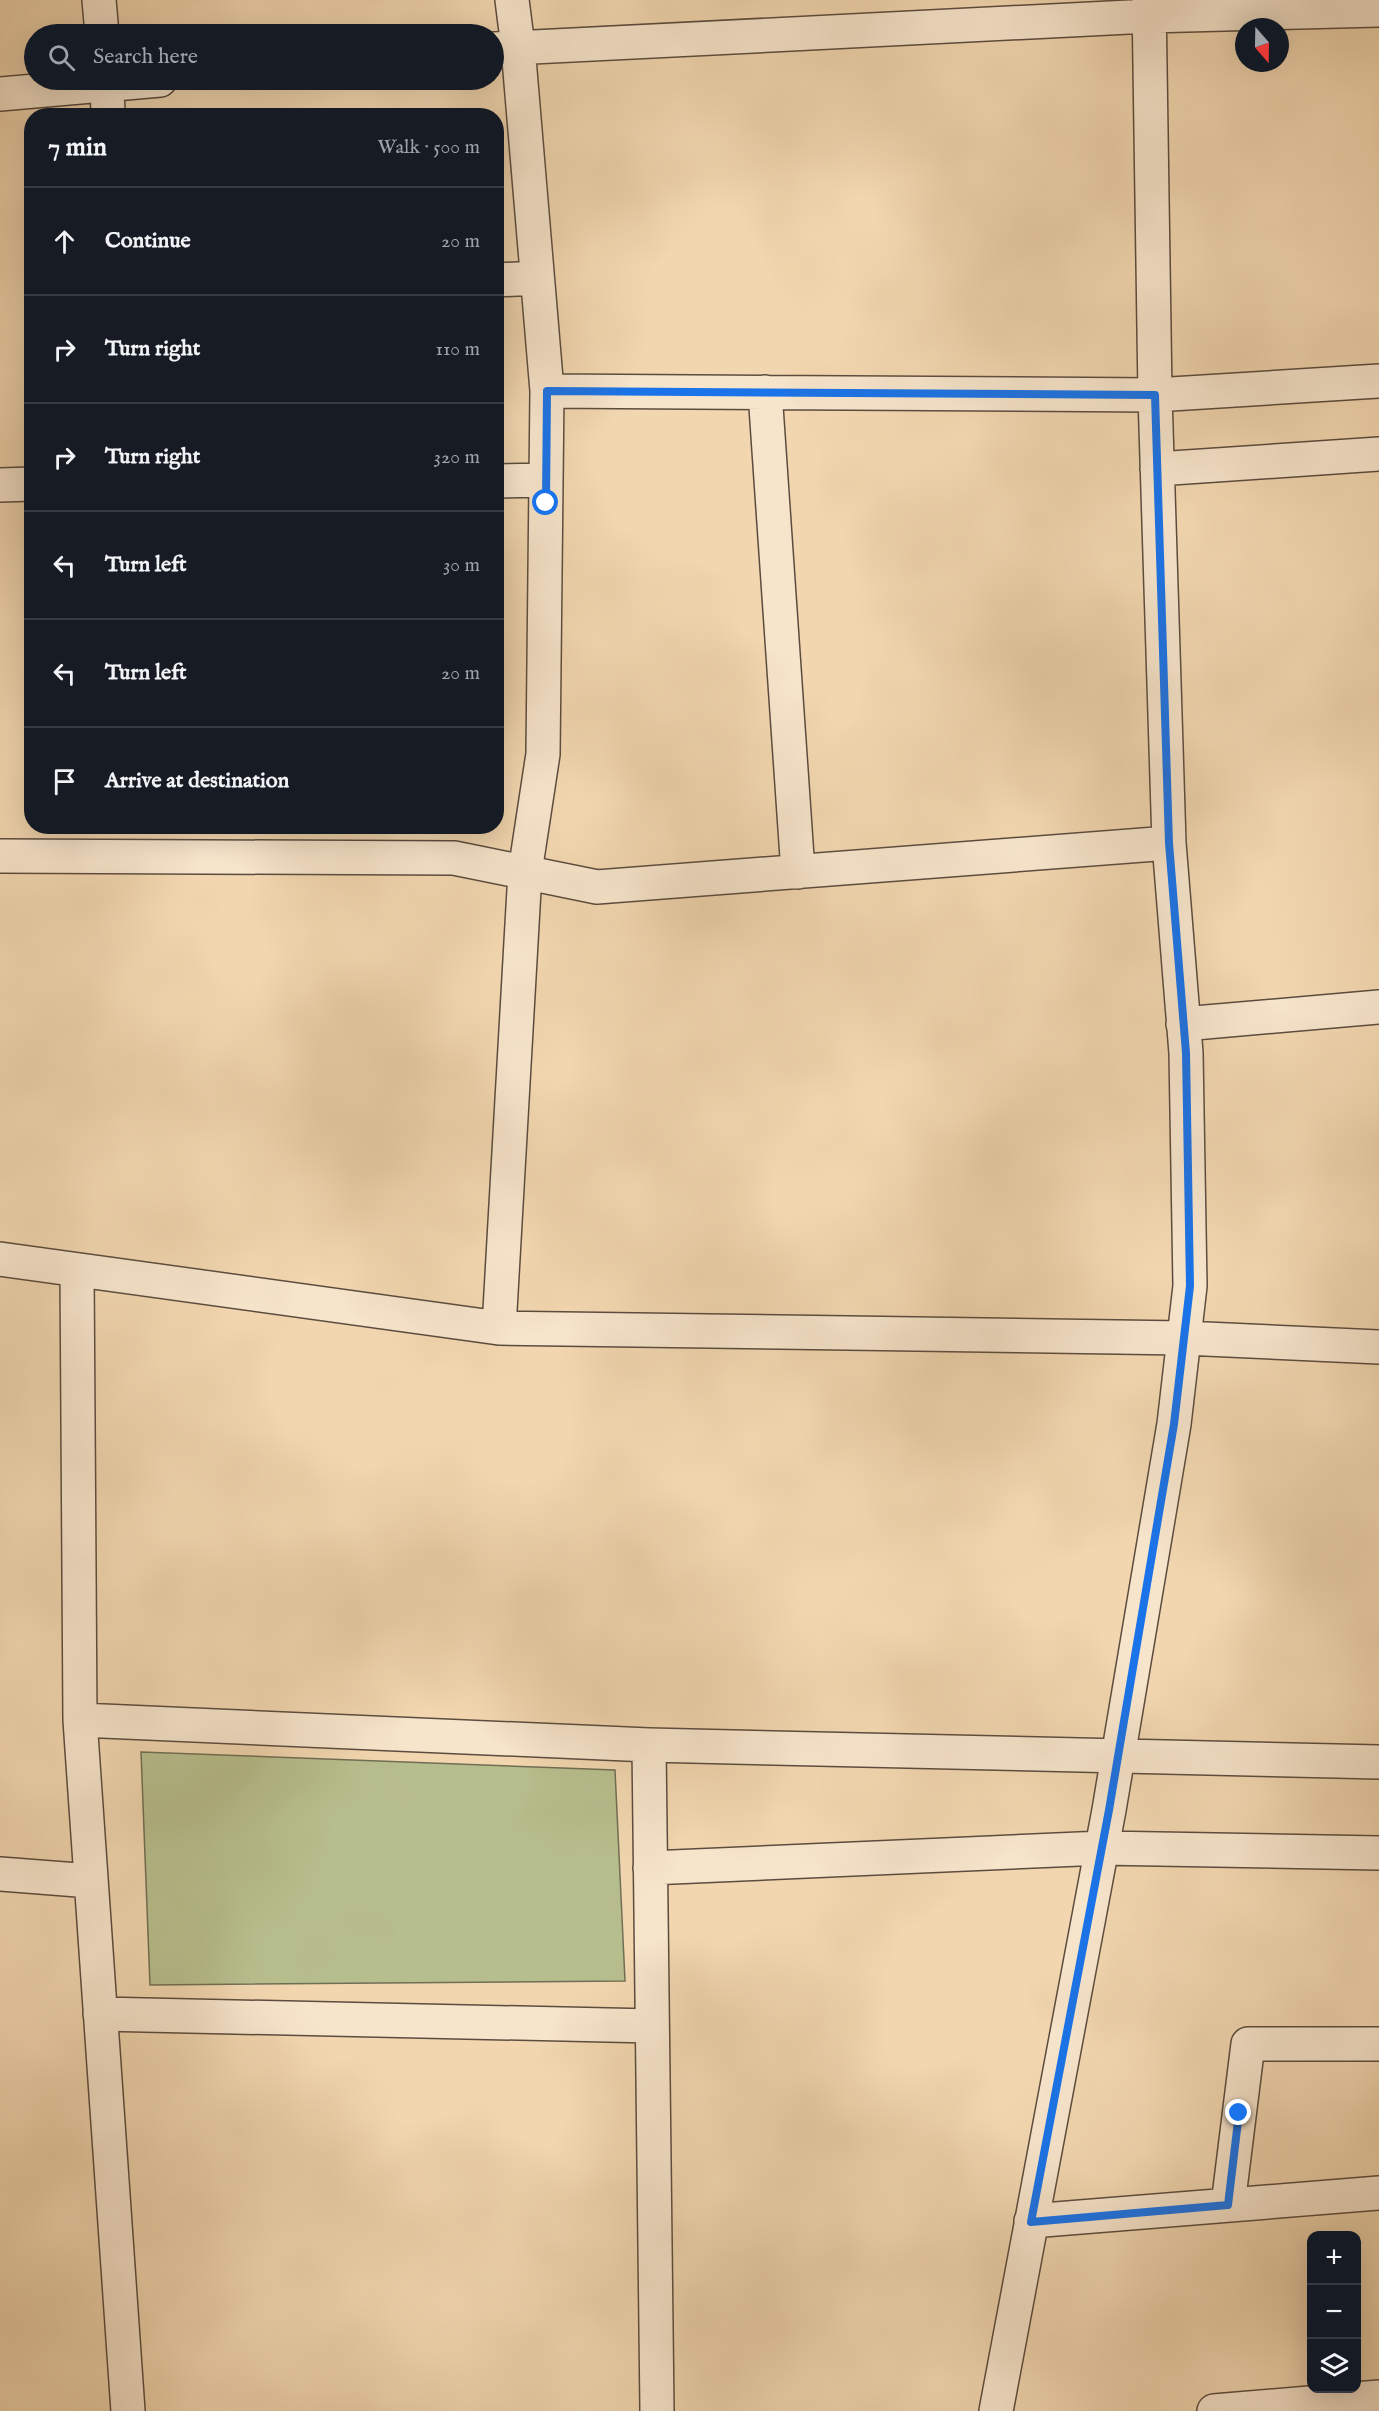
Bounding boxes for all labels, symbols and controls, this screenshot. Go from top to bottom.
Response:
north arrow [1235,18,1289,72]
search box [24,24,504,90]
icon: search [45,41,78,74]
text: Search here [93,43,198,71]
text: 7 min [48,131,107,164]
text: Walk · 500 m [378,135,480,160]
icon: ahead [48,225,81,258]
text: Continue [105,227,191,255]
text: 20 m [441,229,480,254]
icon: right [48,333,81,366]
text: Turn right [105,335,200,363]
text: 110 m [436,337,480,362]
icon: right [48,441,81,474]
text: Turn right [105,443,200,471]
text: 320 m [434,445,480,470]
route start [532,489,558,515]
icon: left [48,549,81,582]
text: Turn left [105,551,187,579]
text: 30 m [443,553,480,578]
icon: left [48,657,81,690]
text: Turn left [105,659,187,687]
text: 20 m [441,661,480,686]
icon: arrive [48,765,81,798]
text: Arrive at destination [105,767,289,795]
route end [1225,2099,1251,2125]
map controls [1307,2231,1361,2393]
button: + [1307,2231,1361,2285]
button: − [1307,2285,1361,2339]
button: layers [1307,2339,1361,2393]

